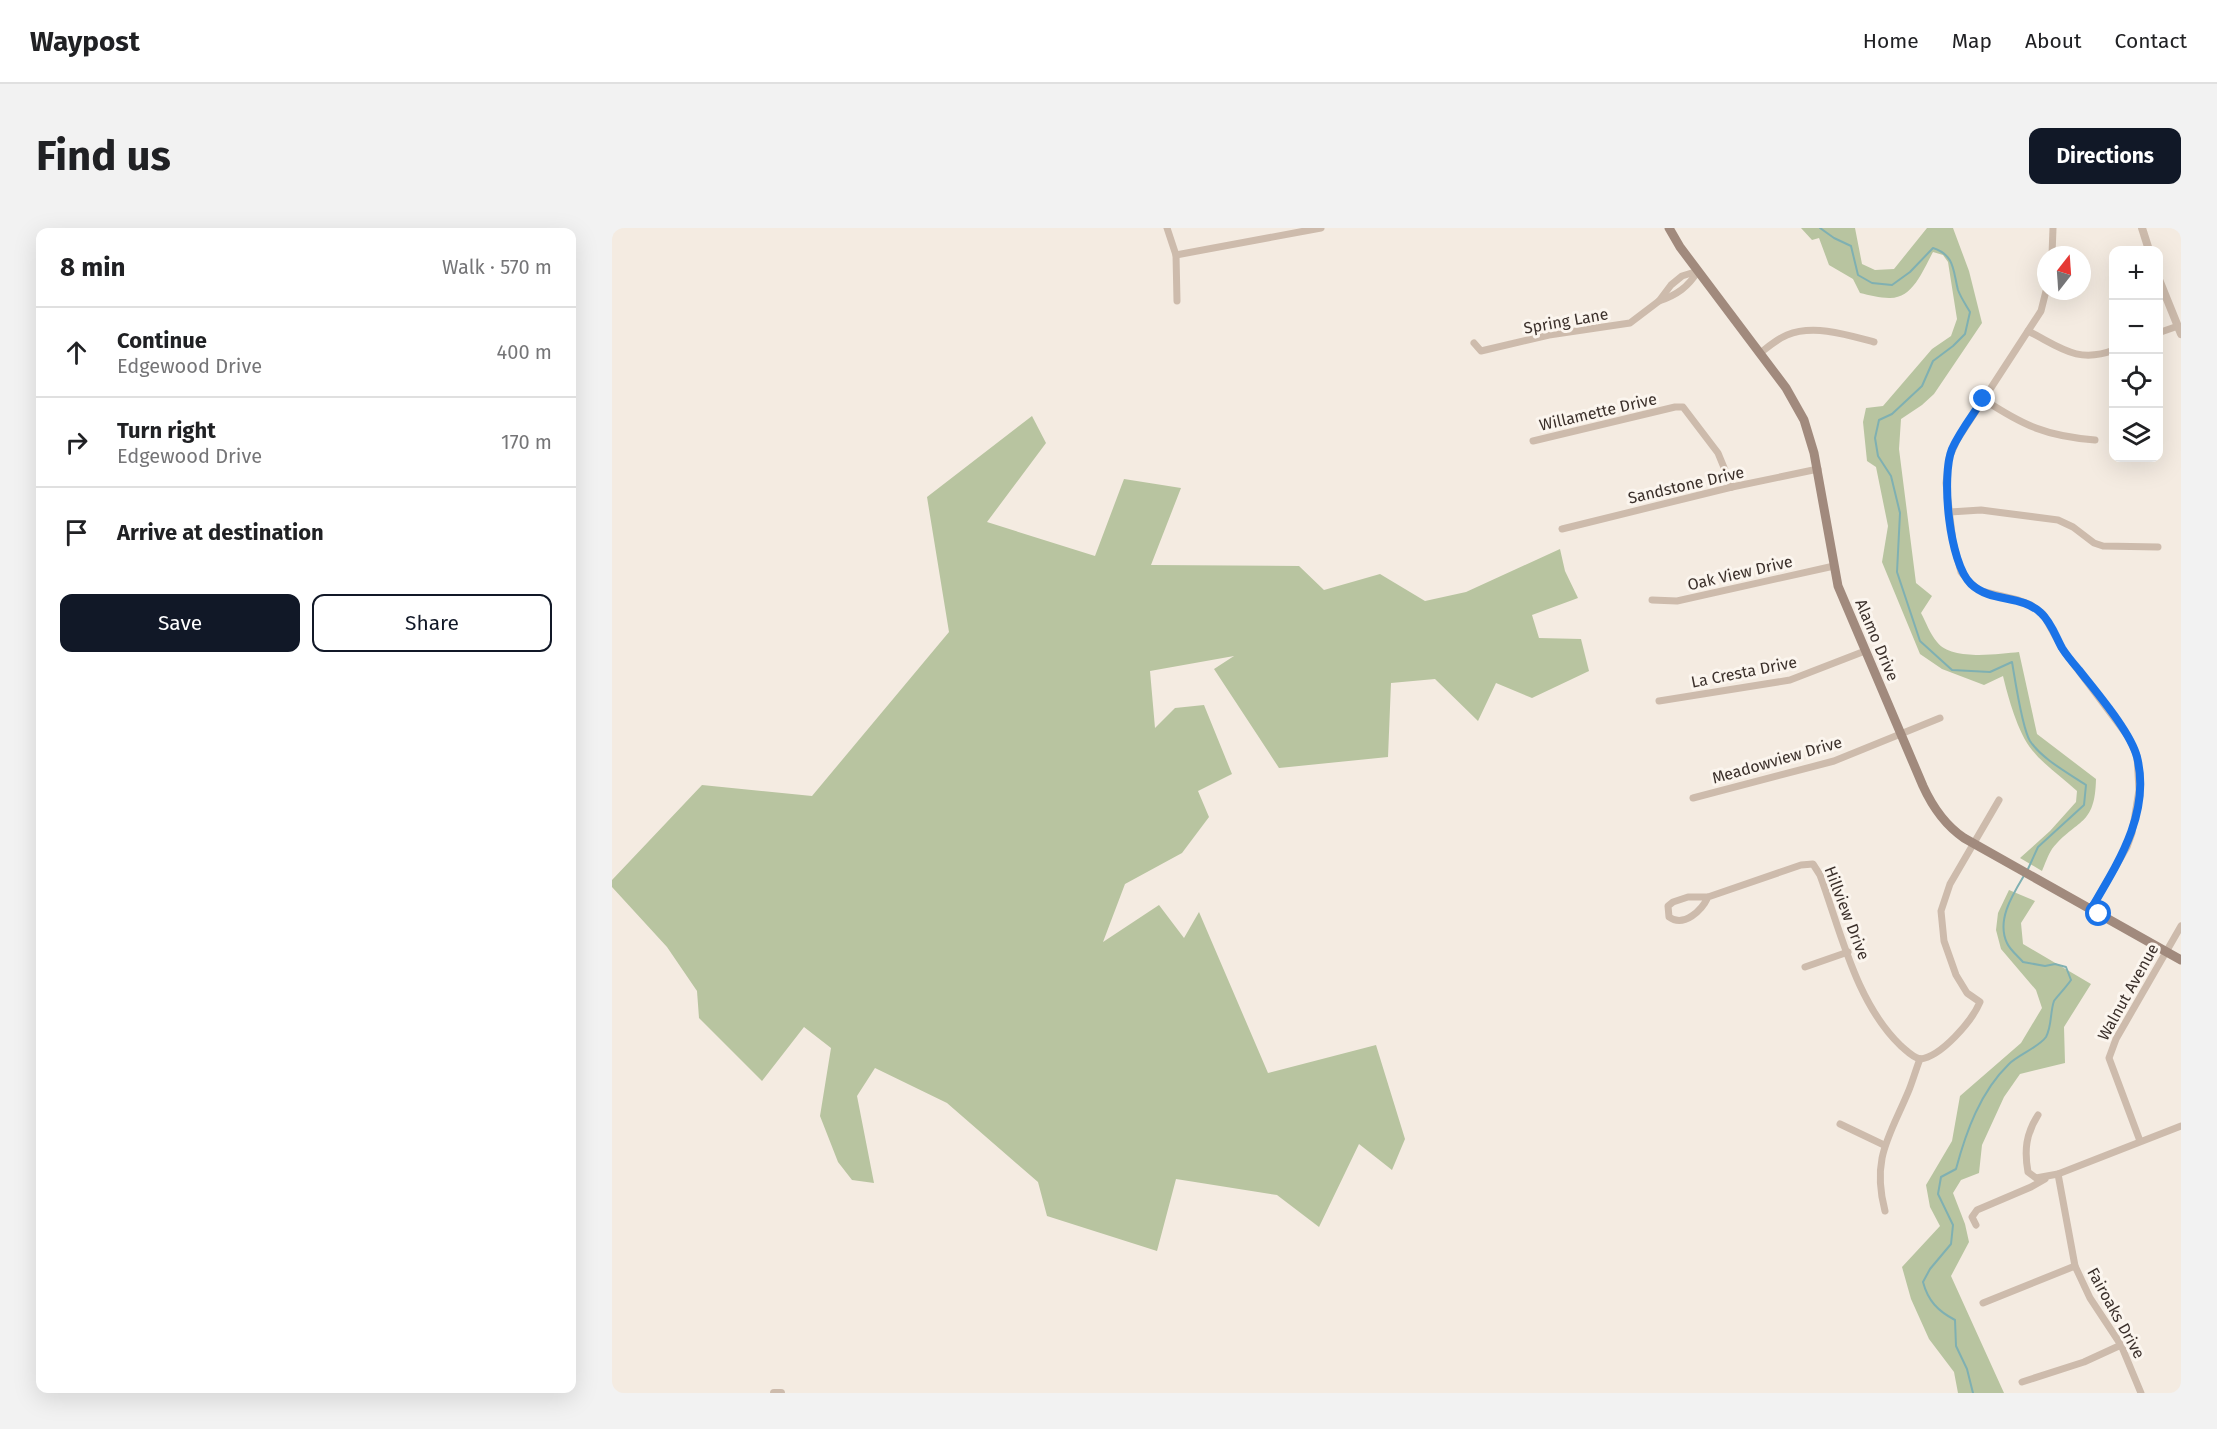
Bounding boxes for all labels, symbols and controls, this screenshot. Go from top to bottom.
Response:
text: Waypost [30,25,140,58]
text: Home [1863,28,1919,54]
text: Map [1952,28,1992,54]
text: About [2025,28,2082,54]
text: Contact [2115,28,2187,54]
button: Directions [2029,128,2181,184]
text: Find us [36,131,171,181]
north arrow [2037,246,2091,300]
map controls [2109,246,2163,462]
button: + [2109,246,2163,300]
text: 8 min [60,252,126,283]
text: Walk · 570 m [442,255,552,279]
button: − [2109,300,2163,354]
street label: Spring Lane [1522,304,1610,338]
text: Continue [117,327,207,354]
icon: ahead [60,336,93,369]
text: 400 m [497,340,552,364]
text: Edgewood Drive [117,354,262,378]
button: locate [2109,354,2163,408]
route end [1969,385,1995,411]
street label: Willamette Drive [1537,389,1659,435]
button: layers [2109,408,2163,462]
text: Turn right [117,417,216,444]
icon: right [60,426,93,459]
text: 170 m [501,430,552,454]
text: Edgewood Drive [117,444,262,468]
street label: Sandstone Drive [1626,462,1746,508]
icon: arrive [60,516,93,549]
text: Arrive at destination [117,519,324,546]
street label: Oak View Drive [1686,552,1794,594]
button: Save [60,594,300,652]
button: Share [312,594,552,652]
street label: Alamo Drive [1851,596,1903,684]
street label: La Cresta Drive [1689,652,1799,692]
street label: Meadowview Drive [1710,732,1844,788]
street label: Hillview Drive [1820,863,1874,963]
route start [2085,900,2111,926]
street label: Walnut Avenue [2094,940,2162,1044]
street label: Fairoaks Drive [2083,1264,2149,1362]

